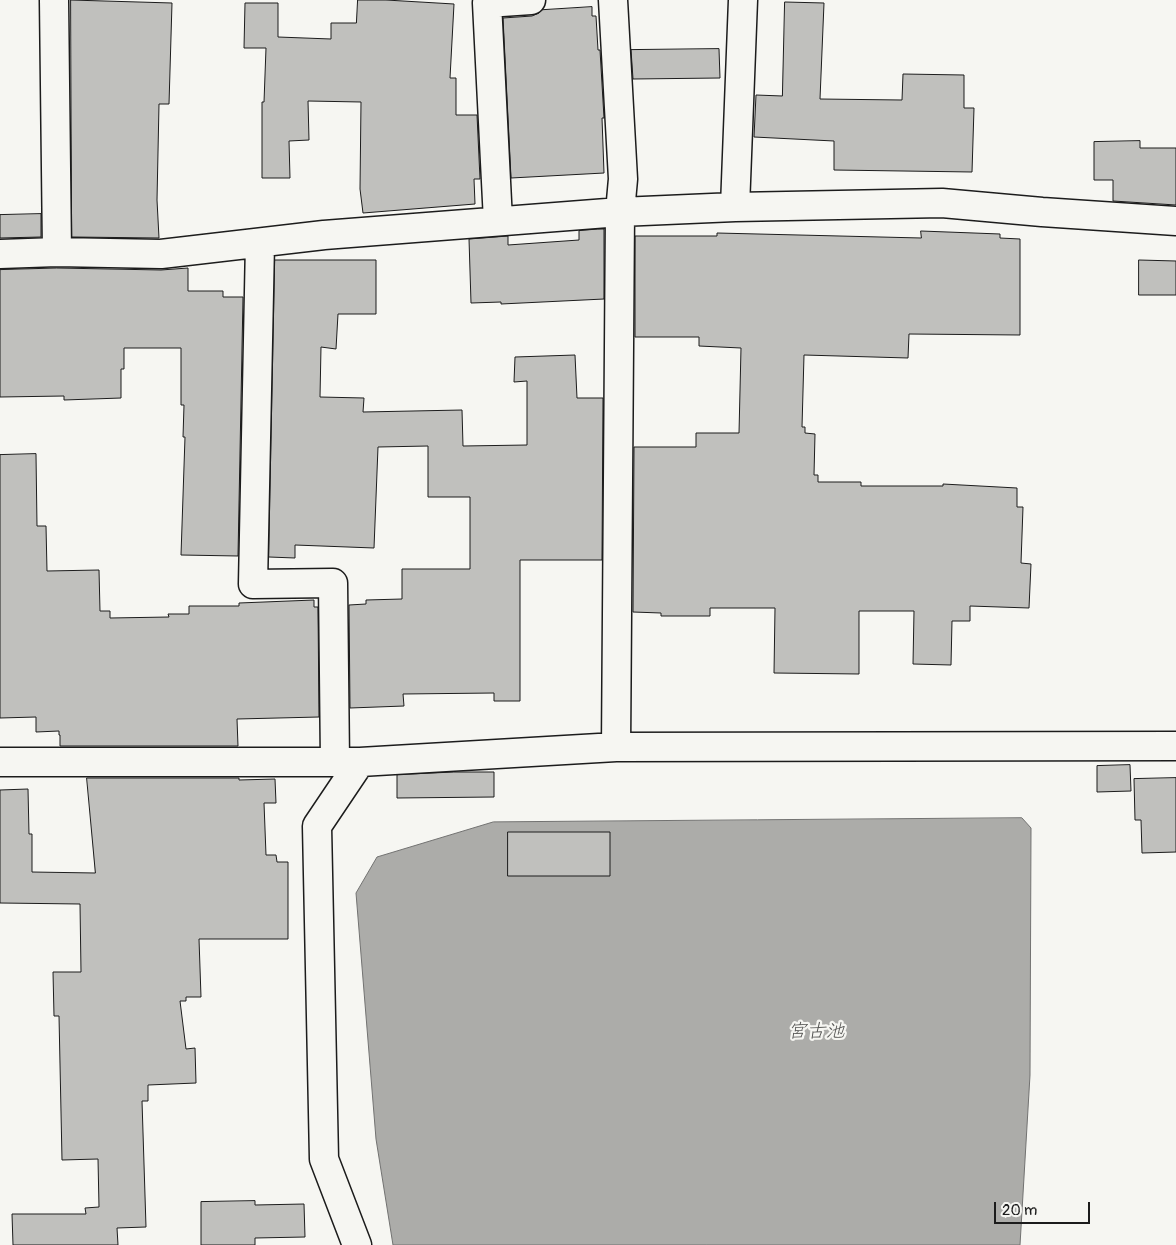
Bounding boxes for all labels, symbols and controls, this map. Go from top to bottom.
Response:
water label: 宮古池 [788,1021,844,1043]
scale bar [996,1192,1092,1224]
text: 20 m [1002,1201,1037,1220]

